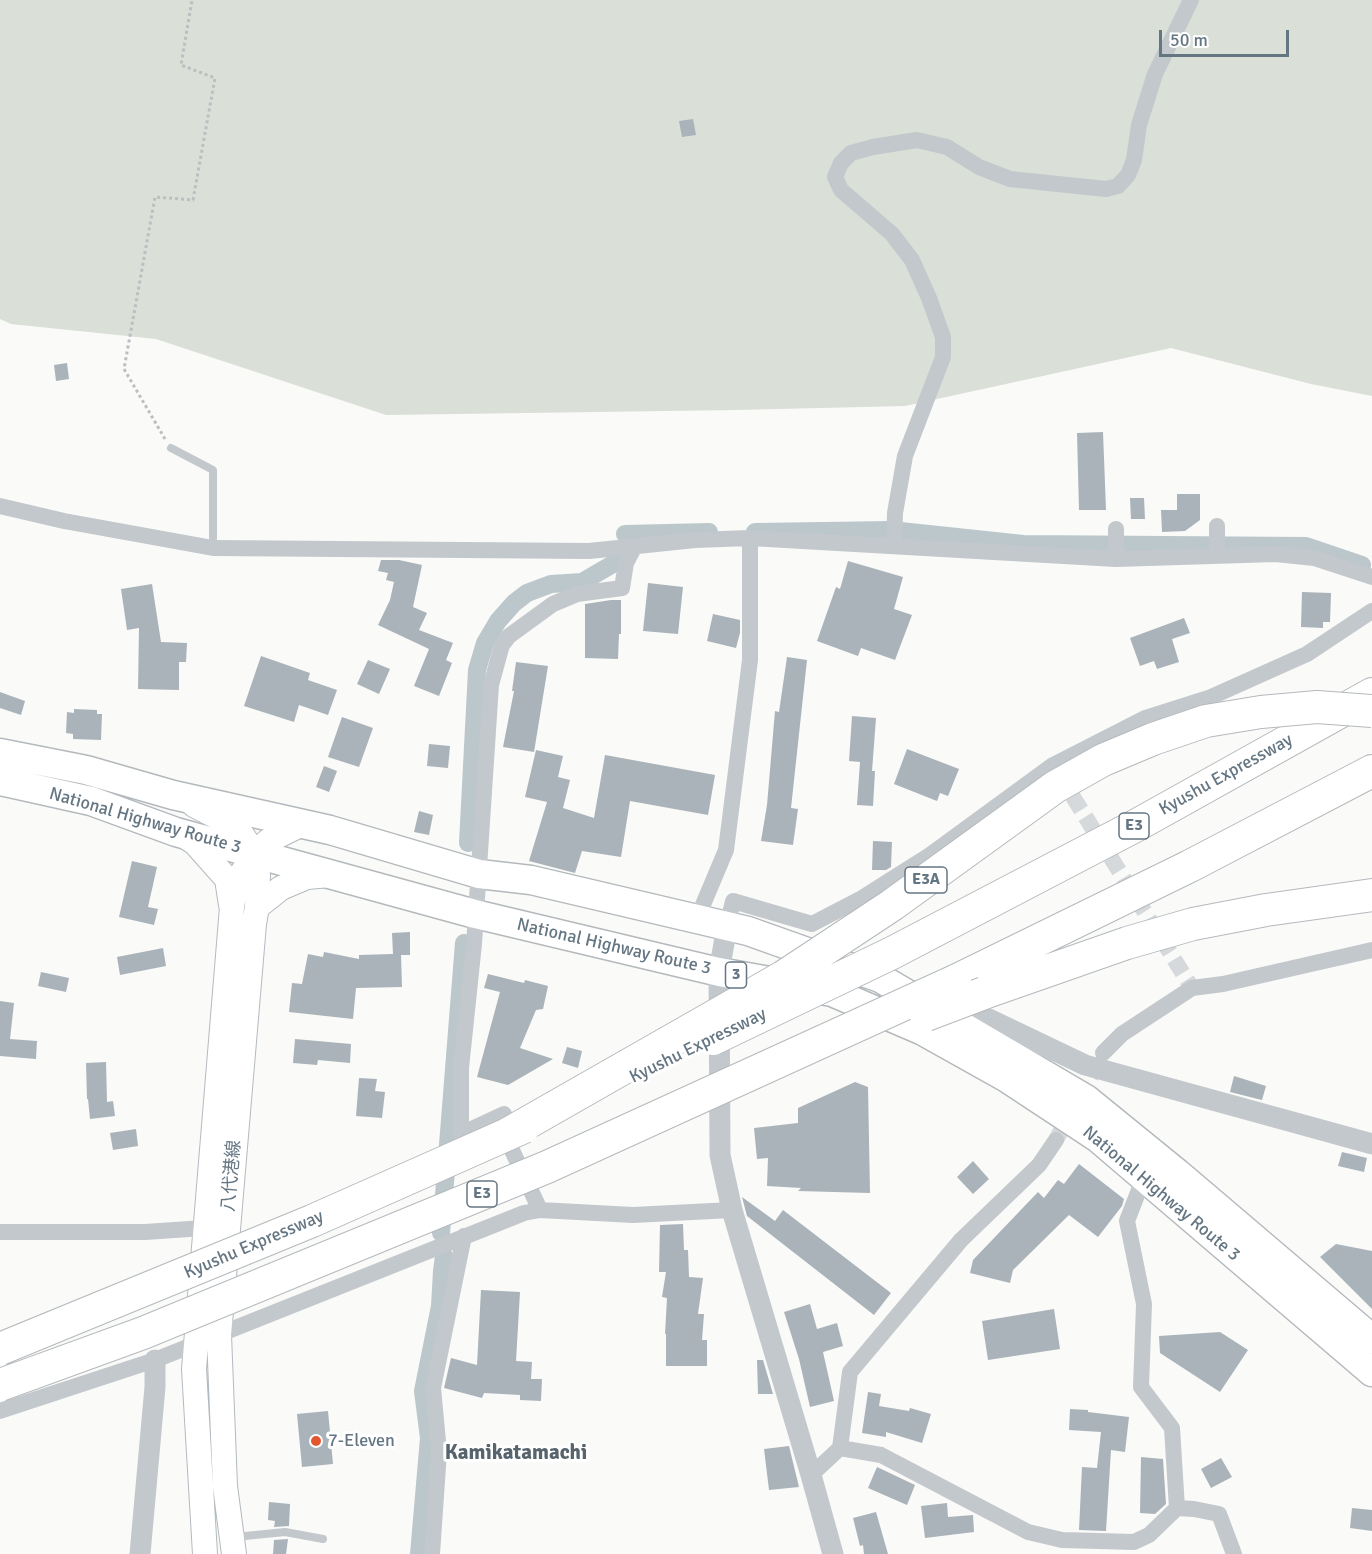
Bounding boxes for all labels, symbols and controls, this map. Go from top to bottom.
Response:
scale bar [1162,18,1292,56]
text: 50 m [1170,29,1208,51]
street label: Kyushu Expressway [1155,729,1297,821]
street label: National Highway Route 3 [46,783,244,859]
road number: E3 [1119,813,1149,839]
road number: E3A [905,867,947,893]
street label: National Highway Route 3 [515,914,713,980]
road number: 3 [726,962,746,988]
street label: Kyushu Expressway [626,1004,770,1088]
street label: National Highway Route 3 [1078,1122,1244,1266]
street label: 八代港線 [218,1139,246,1213]
road number: E3 [467,1181,497,1207]
street label: Kyushu Expressway [181,1206,327,1284]
place label: 7-Eleven [328,1430,395,1452]
marker: 7-Eleven [309,1434,323,1448]
district label: Kamikatamachi [445,1440,587,1466]

